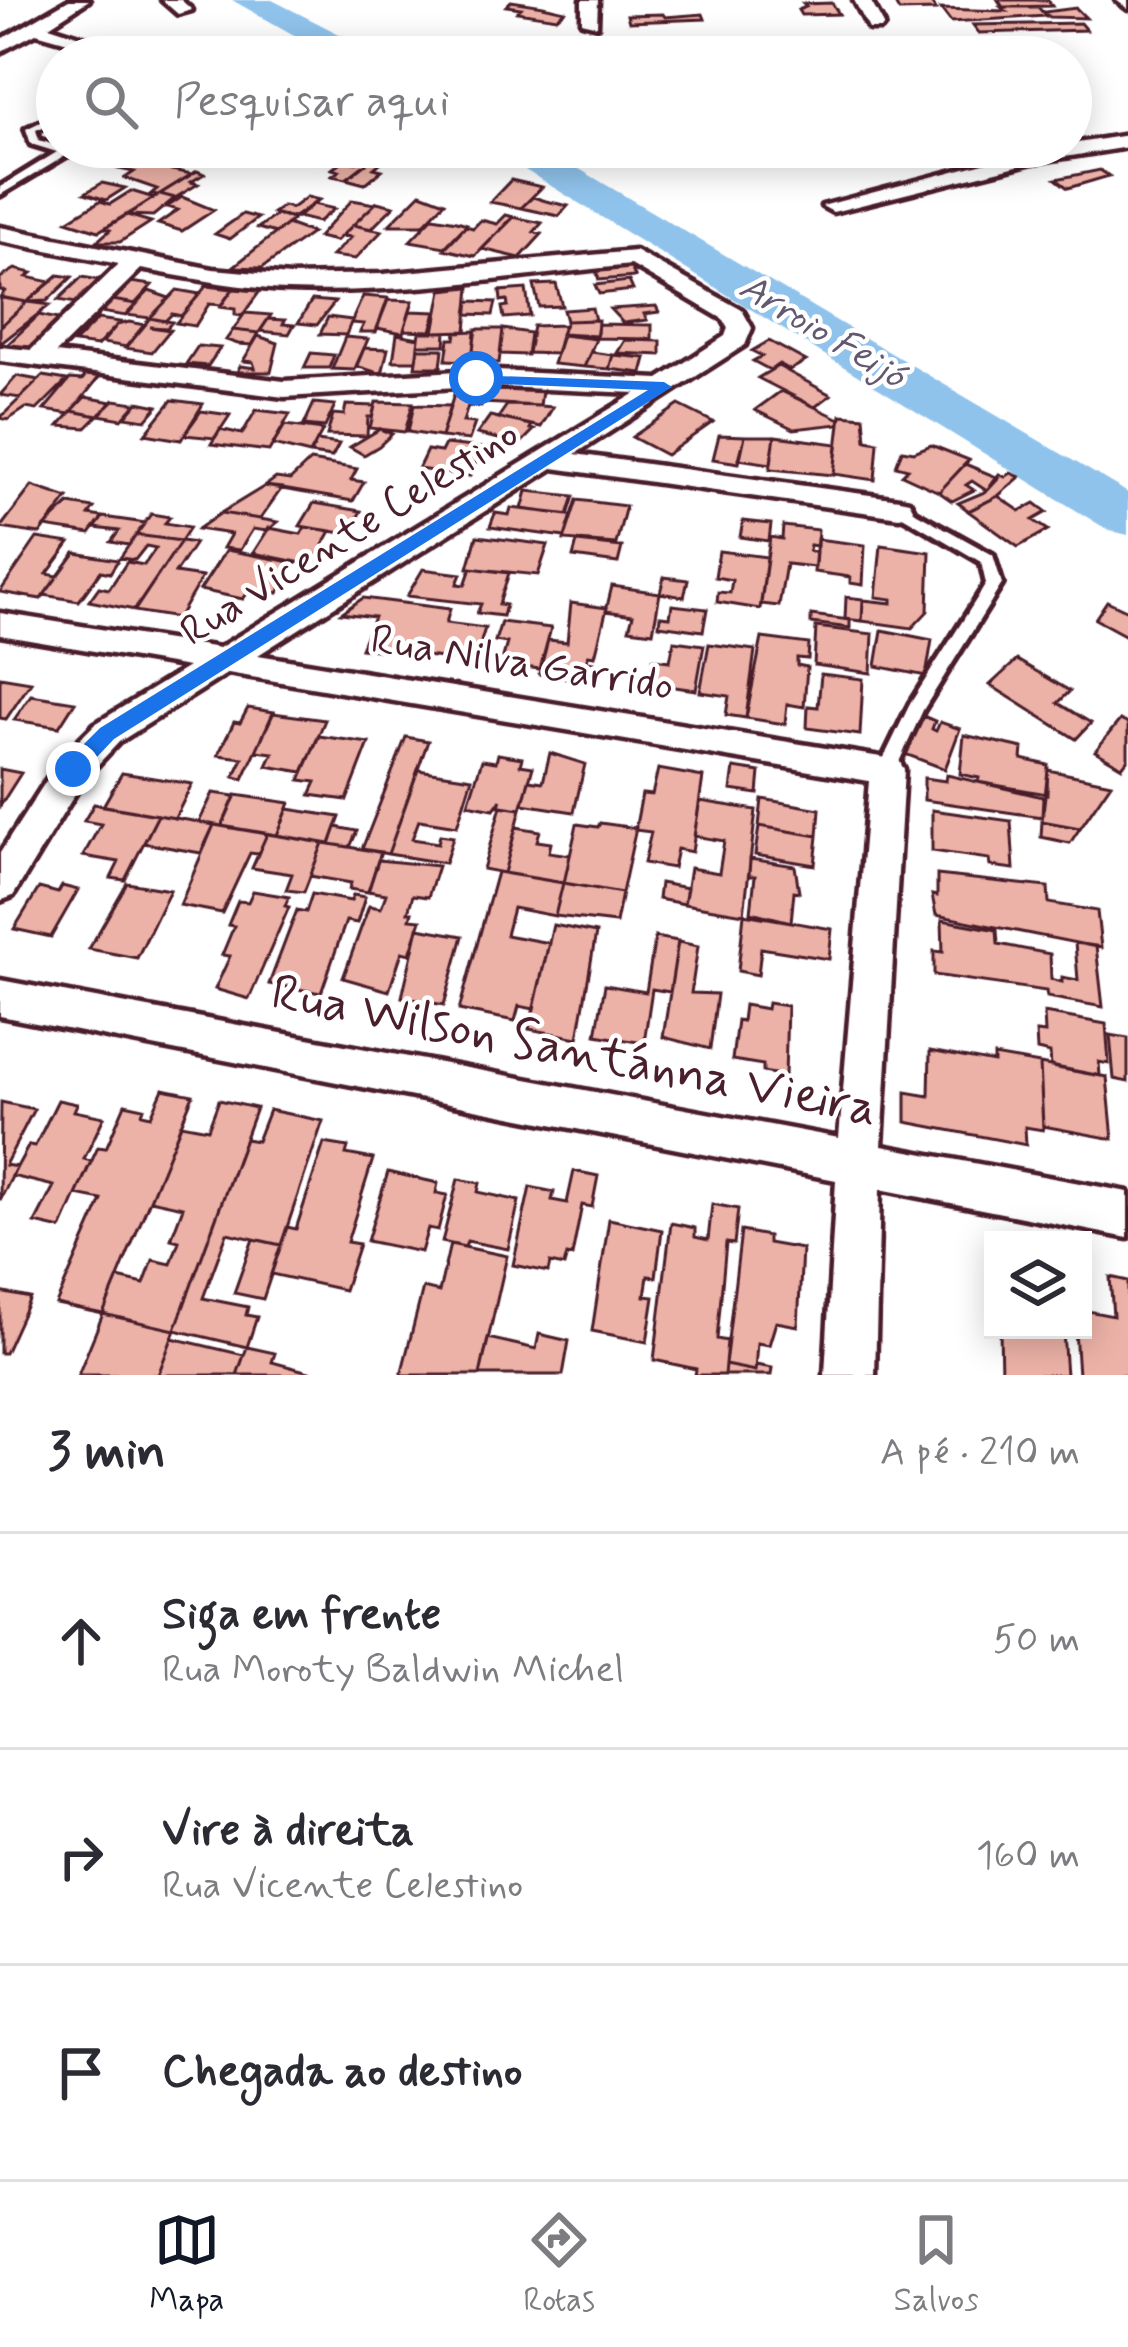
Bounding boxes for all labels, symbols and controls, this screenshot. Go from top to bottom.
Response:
search box [36,36,1092,168]
icon: search [78,69,144,135]
text: Pesquisar aqui [174,73,450,132]
water label: Arroio Feijó [729,262,917,403]
route start [449,351,503,405]
street label: Rua Vicente Celestino [170,408,530,660]
street label: Rua Nilva Garrido [367,613,677,715]
route end [46,742,100,796]
street label: Rua Wilson Santánna Vieira [266,961,882,1143]
map controls [984,1231,1092,1339]
button: layers [984,1231,1092,1339]
text: 3 min [48,1420,166,1486]
text: A pé · 210 m [880,1428,1080,1479]
text: Siga em frente [162,1586,441,1645]
icon: ahead [48,1608,114,1674]
text: 50 m [993,1615,1080,1666]
text: Rua Moroty Baldwin Michel [162,1645,624,1696]
text: Vire à direita [162,1802,414,1861]
icon: right [48,1824,114,1890]
text: 160 m [976,1831,1080,1882]
text: Rua Vicente Celestino [162,1861,523,1912]
icon: arrive [48,2040,114,2106]
text: Chegada ao destino [162,2043,522,2102]
tab: Mapa [149,2207,225,2323]
tab: Rotas [523,2207,595,2323]
tab: Salvos [894,2207,979,2323]

